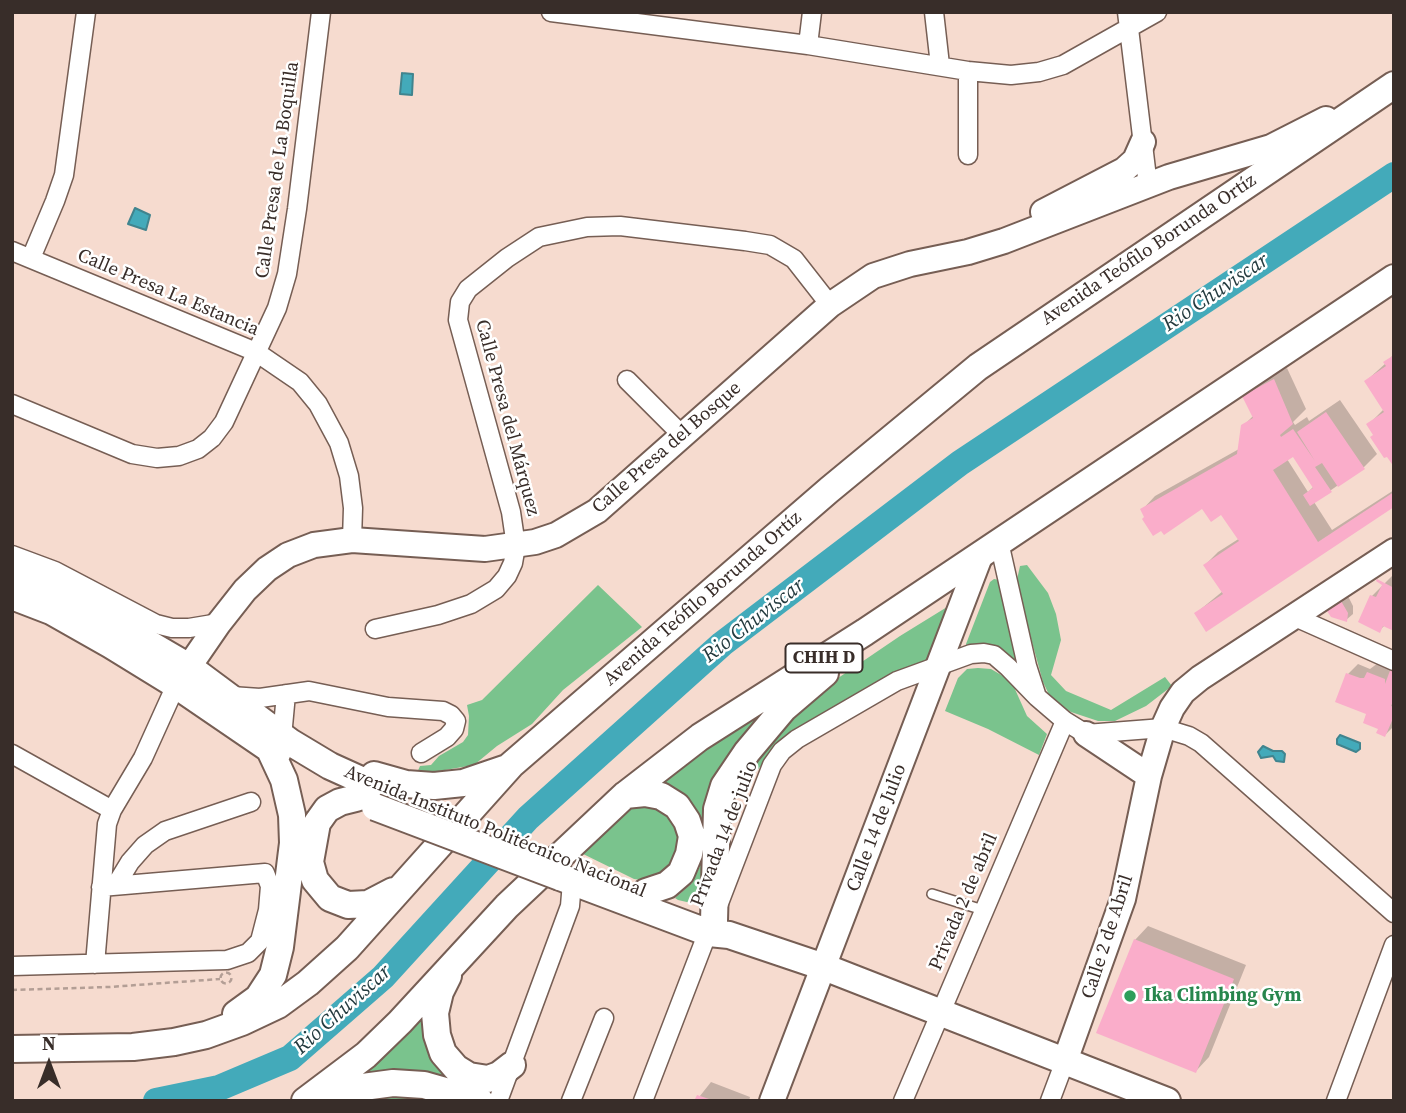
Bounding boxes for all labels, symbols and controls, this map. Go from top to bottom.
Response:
street label: Calle Presa de La Boquilla [251,60,305,280]
street label: Avenida Teófilo Borunda Ortíz [1037,169,1261,331]
street label: Calle Presa La Estancia [74,244,262,342]
water label: Rio Chuviscar [1158,248,1274,338]
street label: Calle Presa del Márquez [470,317,544,519]
street label: Calle Presa del Bosque [588,377,746,519]
street label: Avenida Teófilo Borunda Ortíz [599,507,807,691]
water label: Rio Chuviscar [698,573,810,669]
road number: CHIH D [786,644,862,672]
street label: Privada 14 de julio [687,758,763,910]
street label: Avenida Instituto Politécnico Nacional [341,761,649,903]
street label: Calle 14 de Julio [842,761,912,895]
street label: Privada 2 de abril [925,830,1003,974]
street label: Calle 2 de Abril [1077,872,1139,1002]
water label: Rio Chuviscar [289,960,397,1060]
place label: Ika Climbing Gym [1144,985,1301,1007]
marker: Ika Climbing Gym [1122,988,1138,1004]
north arrow [14,1029,84,1099]
text: N [42,1030,56,1056]

